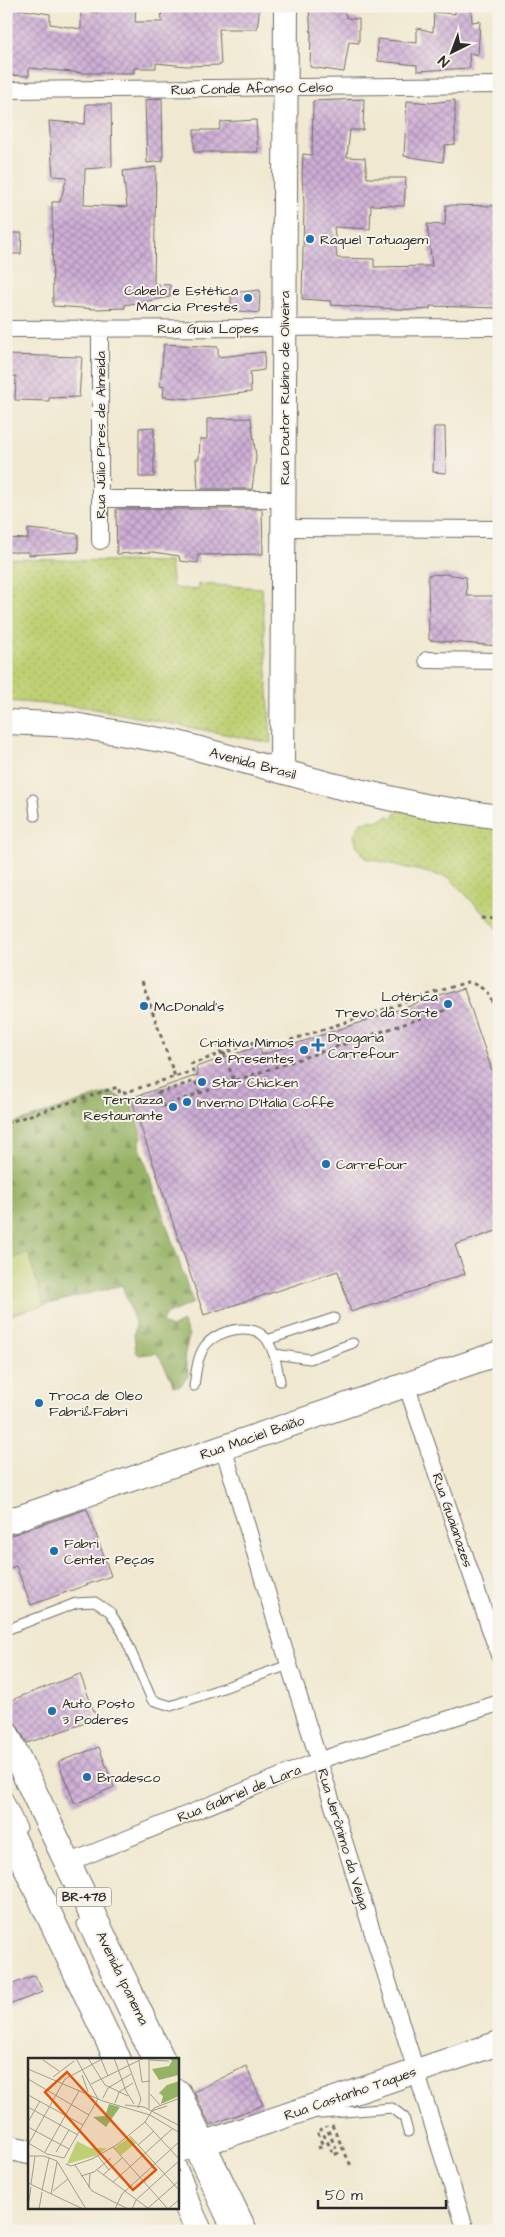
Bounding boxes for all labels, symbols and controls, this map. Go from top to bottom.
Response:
north arrow [428,28,478,78]
text: N [434,50,454,71]
street label: Rua Conde Afonso Celso [171,78,333,100]
place label: Raquel Tatuagem [320,230,428,250]
marker: Raquel Tatuagem [304,233,316,245]
place label: Cabelo e Estética Marcia Prestes [124,281,238,317]
street label: Rua Doutor Rubino de Oliveira [275,291,295,485]
marker: Cabelo e Estética Marcia Prestes [242,292,254,304]
street label: Rua Guia Lopes [157,319,259,339]
street label: Rua Júlio Pires de Almeida [91,351,111,519]
street label: Avenida Brasil [207,743,298,785]
place label: Lotérica Trevo da Sorte [336,987,438,1023]
place label: McDonald's [154,997,224,1017]
marker: Lotérica Trevo da Sorte [442,998,454,1010]
marker: McDonald's [138,1000,150,1012]
place label: Drogaria Carrefour [328,1028,399,1064]
place label: Criativa Mimos e Presentes [200,1033,294,1069]
marker: Drogaria Carrefour [312,1039,324,1051]
marker: Criativa Mimos e Presentes [298,1044,310,1056]
place label: Star Chicken [212,1073,298,1093]
marker: Star Chicken [196,1076,208,1088]
place label: Terrazza Restaurante [83,1090,163,1126]
place label: Inverno D'Italia Coffe [197,1093,335,1113]
marker: Inverno D'Italia Coffe [181,1096,193,1108]
marker: Terrazza Restaurante [167,1101,179,1113]
place label: Carrefour [336,1155,407,1175]
marker: Carrefour [320,1158,332,1170]
place label: Troca de Oleo Fabri&Fabri [49,1386,142,1422]
marker: Troca de Oleo Fabri&Fabri [33,1397,45,1409]
street label: Rua Maciel Baião [198,1411,307,1465]
street label: Rua Guaianazes [427,1470,478,1570]
place label: Fabri Center Peças [64,1534,155,1570]
marker: Fabri Center Peças [48,1545,60,1557]
place label: Auto Posto 3 Poderes [62,1694,135,1730]
marker: Auto Posto 3 Poderes [46,1705,58,1717]
street label: Rua Gabriel de Lara [175,1760,304,1828]
street label: Rua Jerônimo da Veiga [312,1766,374,1912]
place label: Bradesco [97,1768,160,1788]
marker: Bradesco [81,1771,93,1783]
road number: BR-478 [56,1888,112,1906]
street label: Avenida Ipanema [91,1928,154,2029]
inset map [28,2058,179,2210]
street label: Rua Castanho Taques [281,2062,419,2126]
scale bar [318,2177,445,2209]
text: 50 m [325,2185,363,2206]

